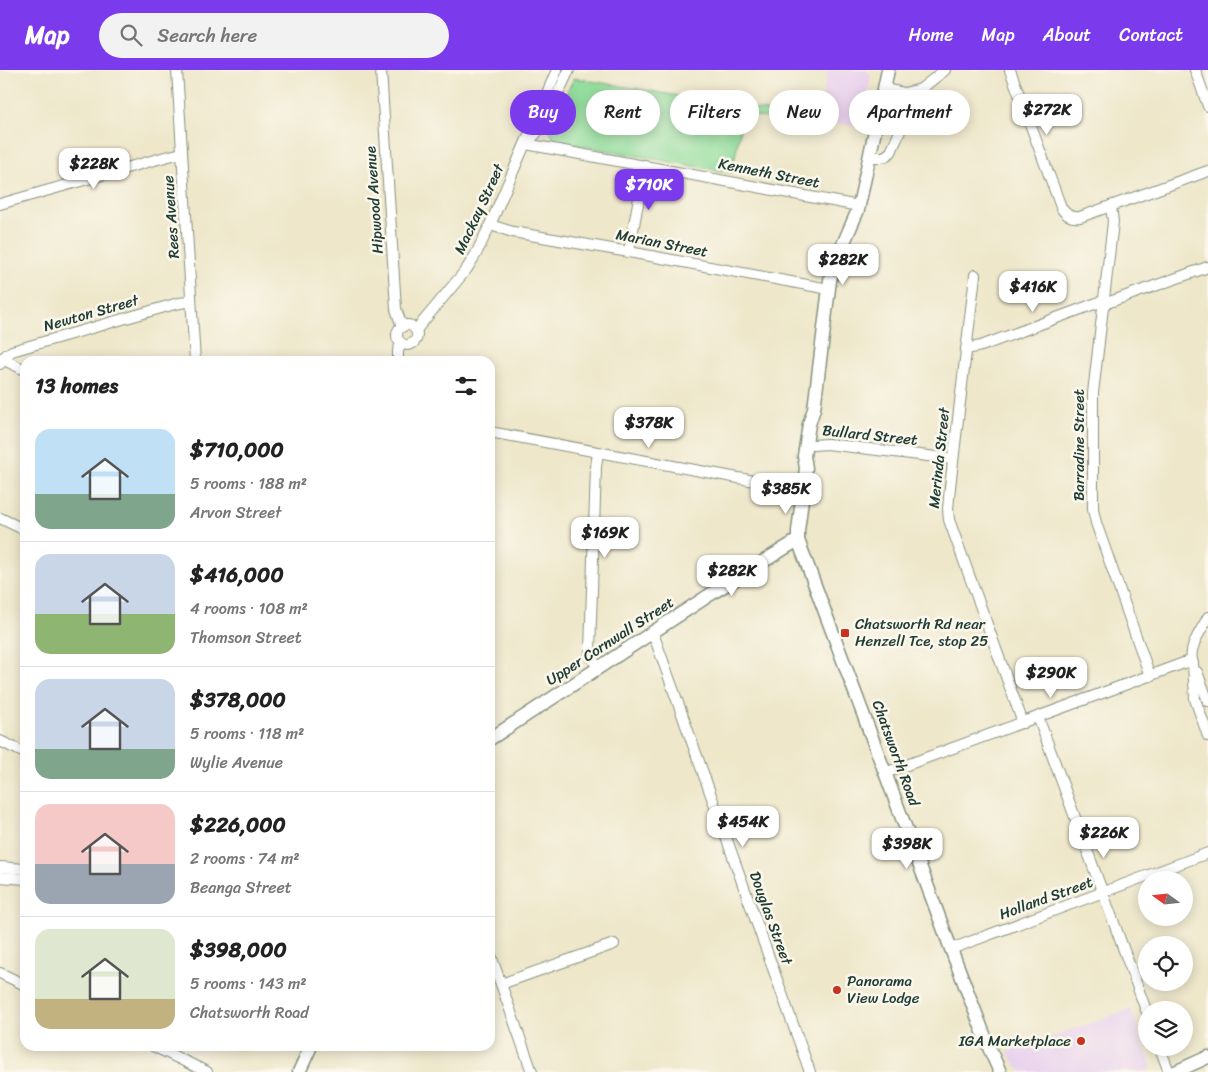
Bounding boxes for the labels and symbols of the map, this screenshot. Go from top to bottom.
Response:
pin: $272K [1012,93,1082,136]
street label: Hipwood Avenue [357,145,391,255]
pin: $228K [59,148,129,190]
street label: Kenneth Street [716,150,822,196]
street label: Mackay Street [447,158,512,259]
pin: $710K [614,168,684,211]
street label: Rees Avenue [155,174,187,259]
street label: Marian Street [614,221,711,265]
pin: $282K [808,244,878,286]
pin: $416K [998,270,1068,313]
street label: Newton Street [40,287,143,339]
street label: Barradine Street [1066,388,1092,501]
street label: Merinda Street [921,405,957,510]
pin: $378K [614,406,684,449]
street label: Bullard Street [821,417,919,453]
pin: $385K [751,472,821,515]
pin: $169K [570,516,640,559]
pin: $282K [697,554,767,597]
street label: Upper Cornwall Street [541,589,680,692]
place label: Chatsworth Rd near Henzell Tce, stop 25 [855,611,988,654]
marker: Chatsworth Rd near Henzell Tce, stop 25 [839,627,851,639]
pin: $290K [1016,656,1086,699]
street label: Chatsworth Road [865,696,928,811]
pin: $454K [708,806,778,848]
pin: $226K [1069,816,1139,859]
pin: $398K [872,828,942,870]
street label: Douglas Street [742,868,800,969]
street label: Holland Street [995,869,1097,927]
north arrow [1138,871,1192,926]
place label: Panorama View Lodge [847,968,920,1011]
marker: Panorama View Lodge [831,984,843,996]
place label: IGA Marketplace [958,1028,1071,1054]
marker: IGA Marketplace [1075,1035,1087,1047]

